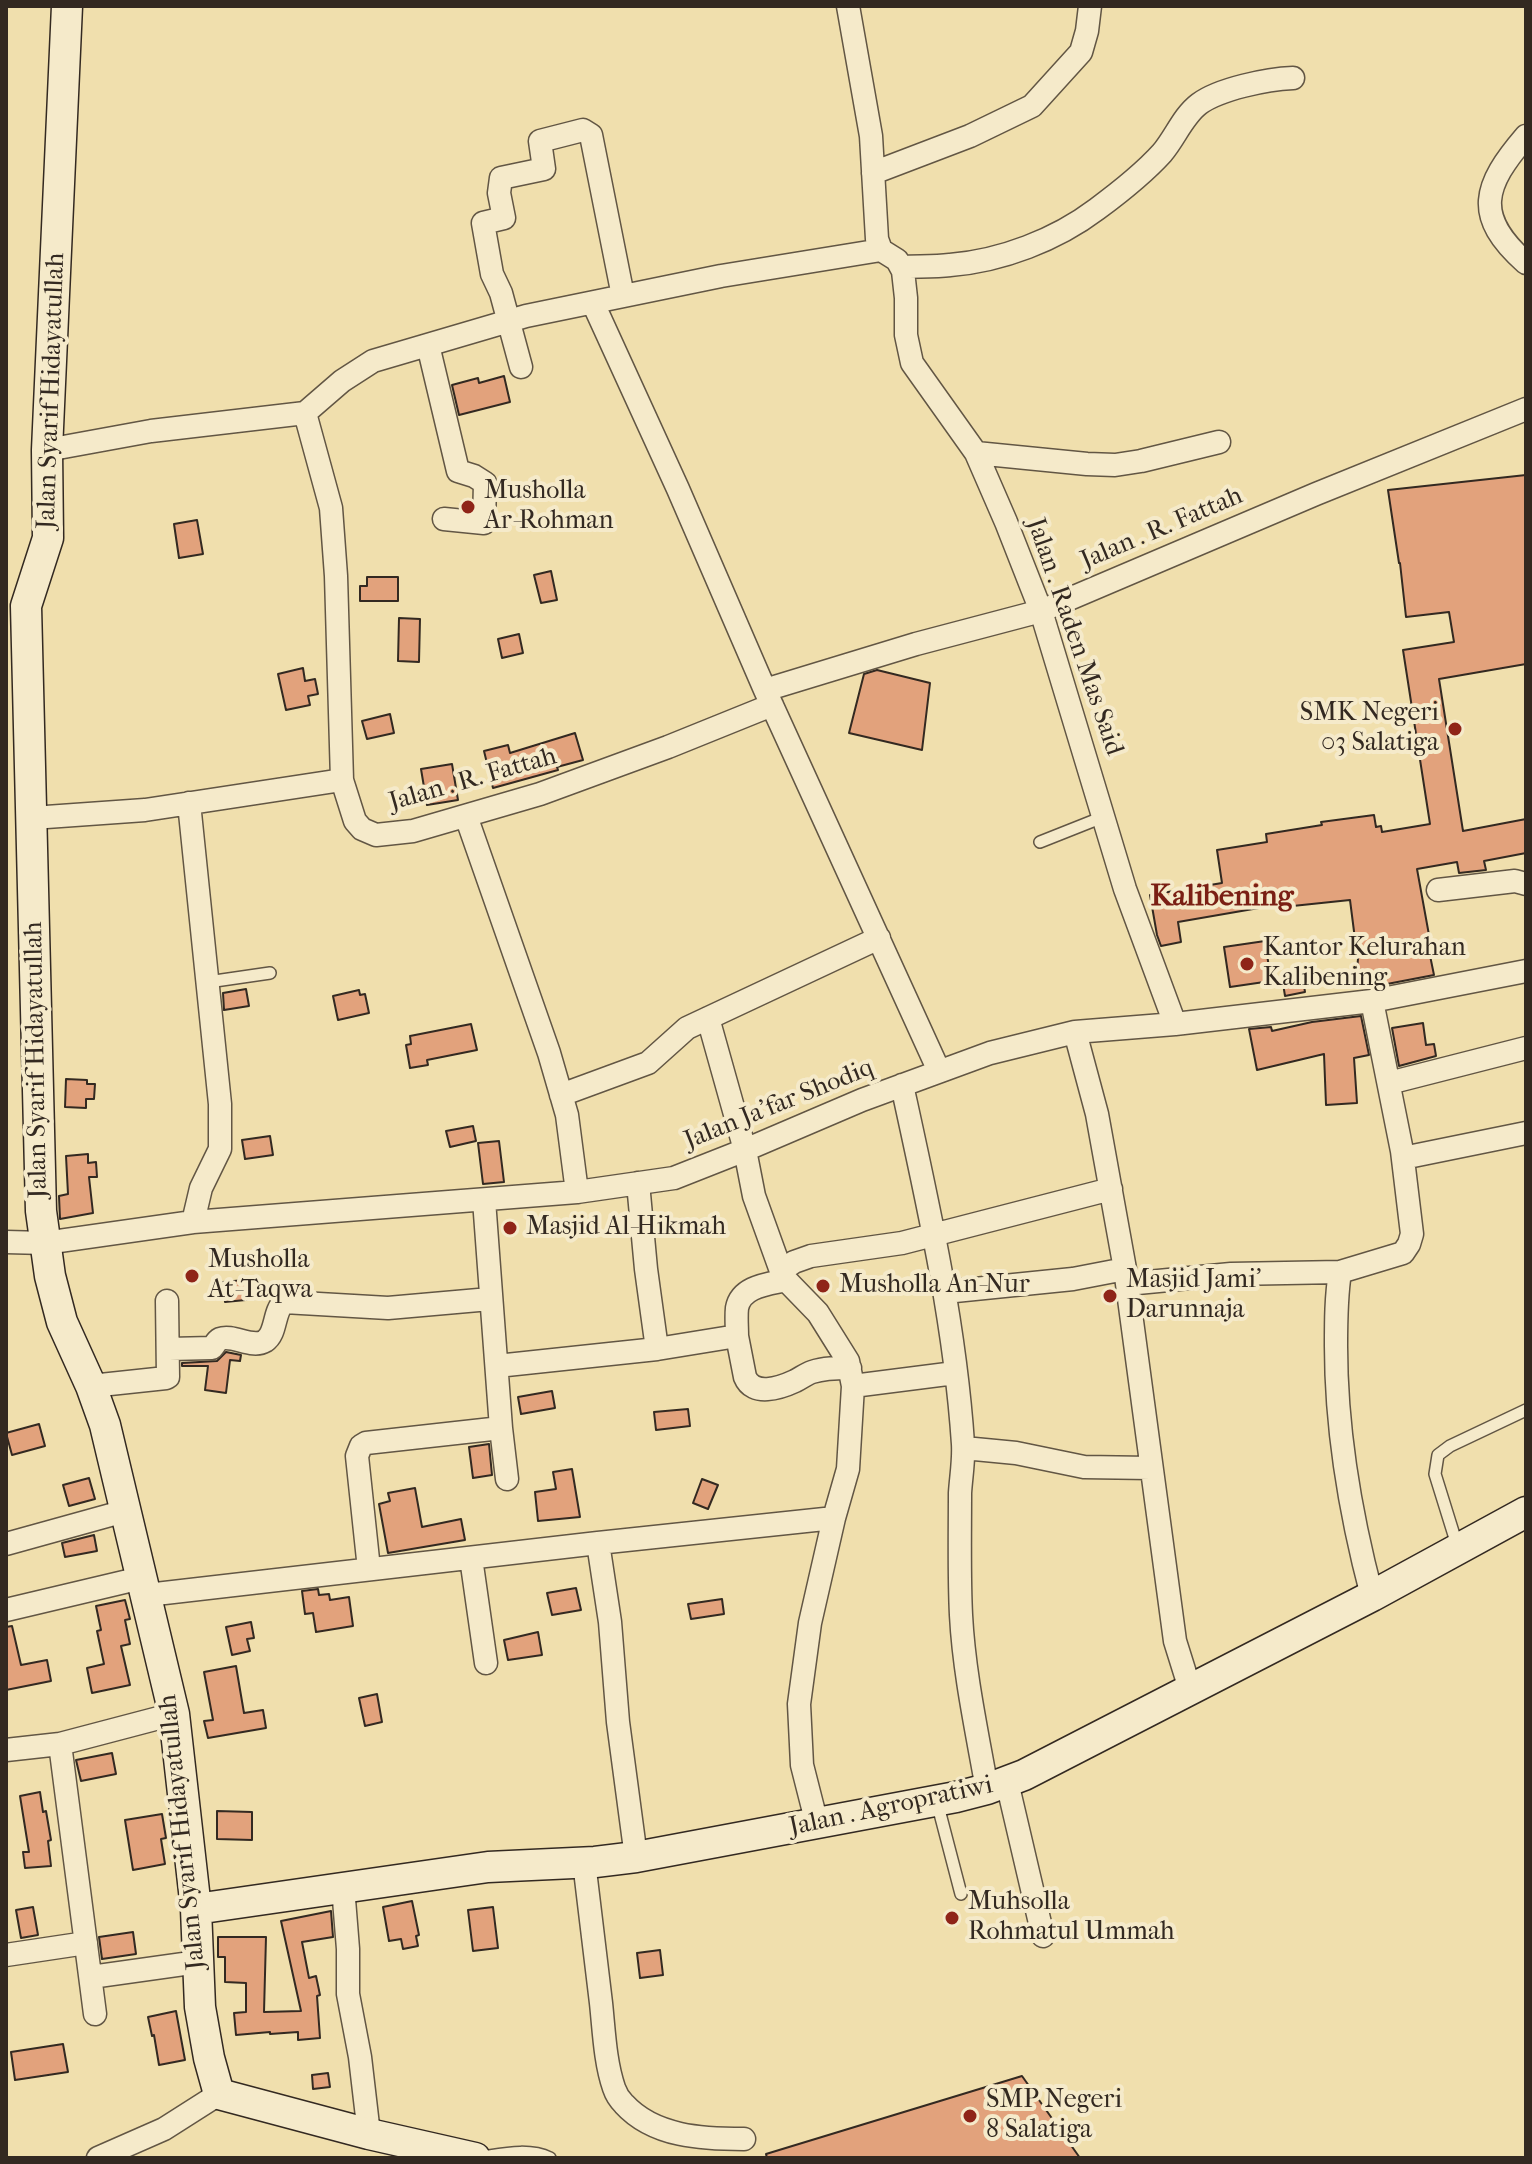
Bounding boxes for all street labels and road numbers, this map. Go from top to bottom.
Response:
street label: Jalan Syarif Hidayatullah [32,252,72,530]
street label: Jalan . R. Fattah [1076,481,1248,577]
street label: Jalan . Raden Mas Said [1019,514,1129,760]
street label: Jalan . R. Fattah [386,741,560,819]
street label: Jalan Syarif Hidayatullah [19,921,55,1199]
street label: Jalan Ja'far Shodiq [680,1053,878,1157]
street label: Jalan Syarif Hidayatullah [153,1693,213,1971]
street label: Jalan . Agropratiwi [786,1770,996,1844]

